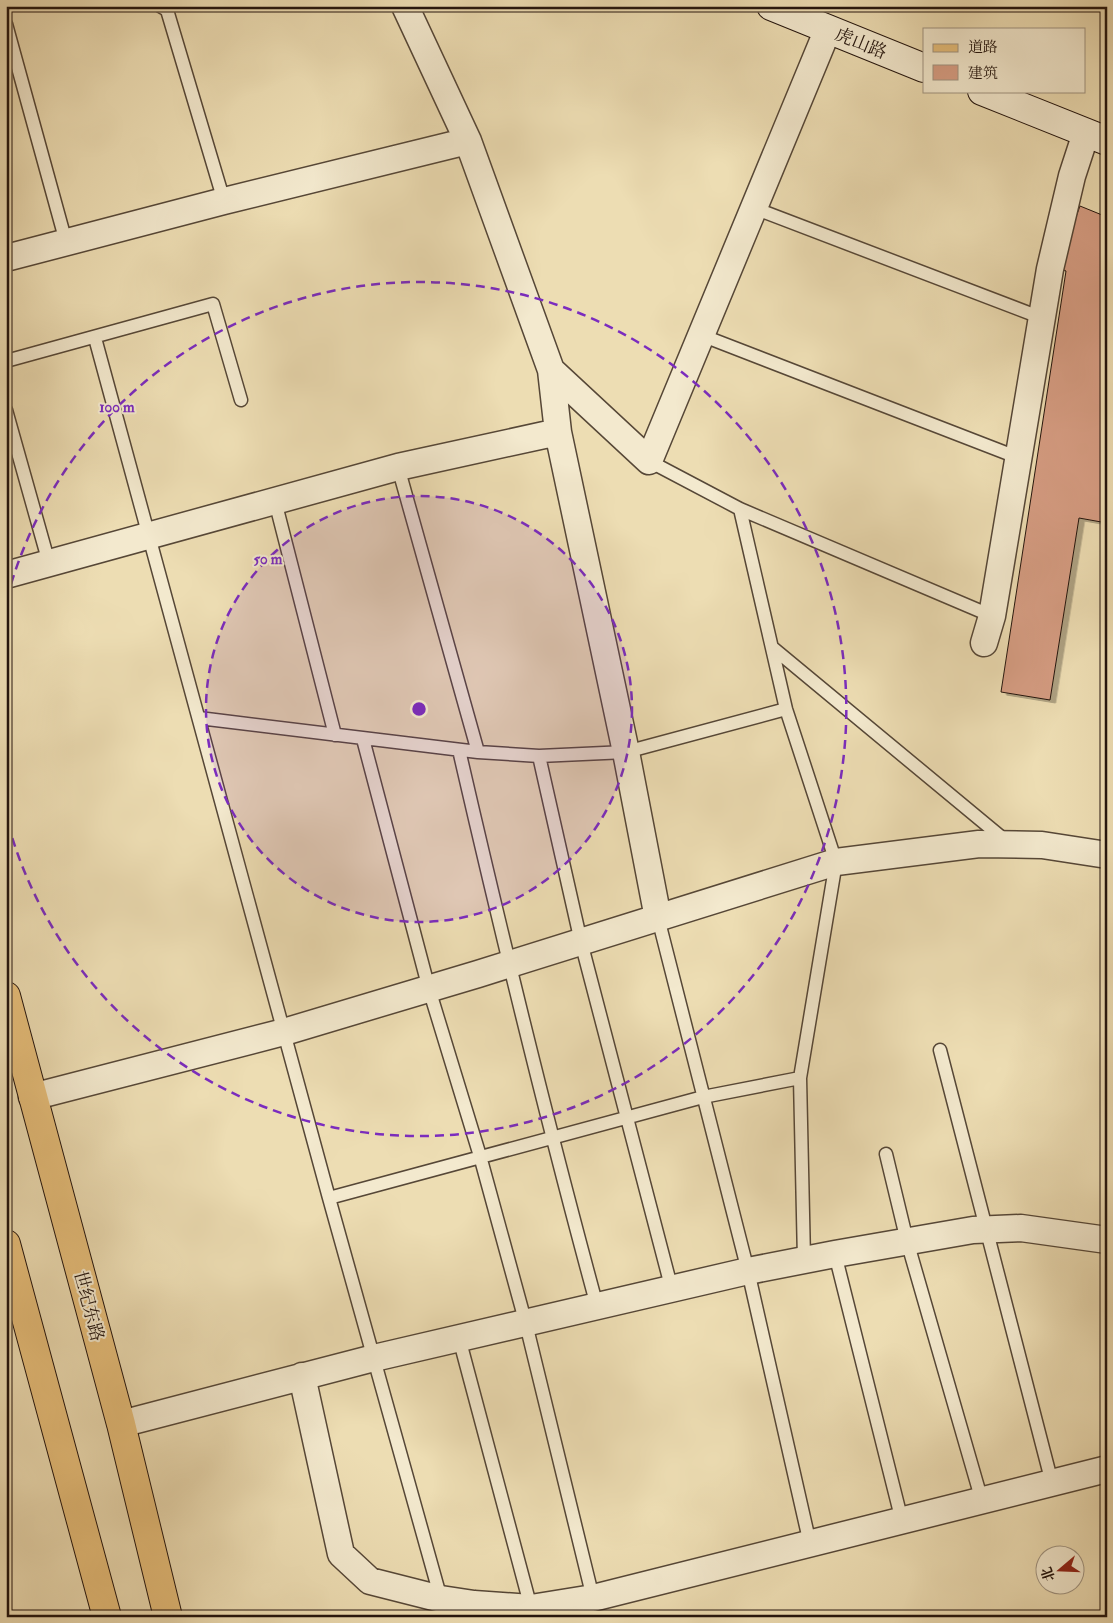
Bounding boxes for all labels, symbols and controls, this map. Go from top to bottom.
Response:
street label: 虎山路 [831,23,890,64]
legend [923,28,1086,92]
text: 道路 [968,38,998,57]
text: 建筑 [968,64,998,83]
text: 100 m [99,398,135,417]
text: 50 m [254,550,283,569]
centre of rings [410,700,428,718]
street label: 世纪东路 [68,1268,109,1344]
north arrow [1036,1546,1086,1596]
text: 北 [1038,1565,1058,1583]

